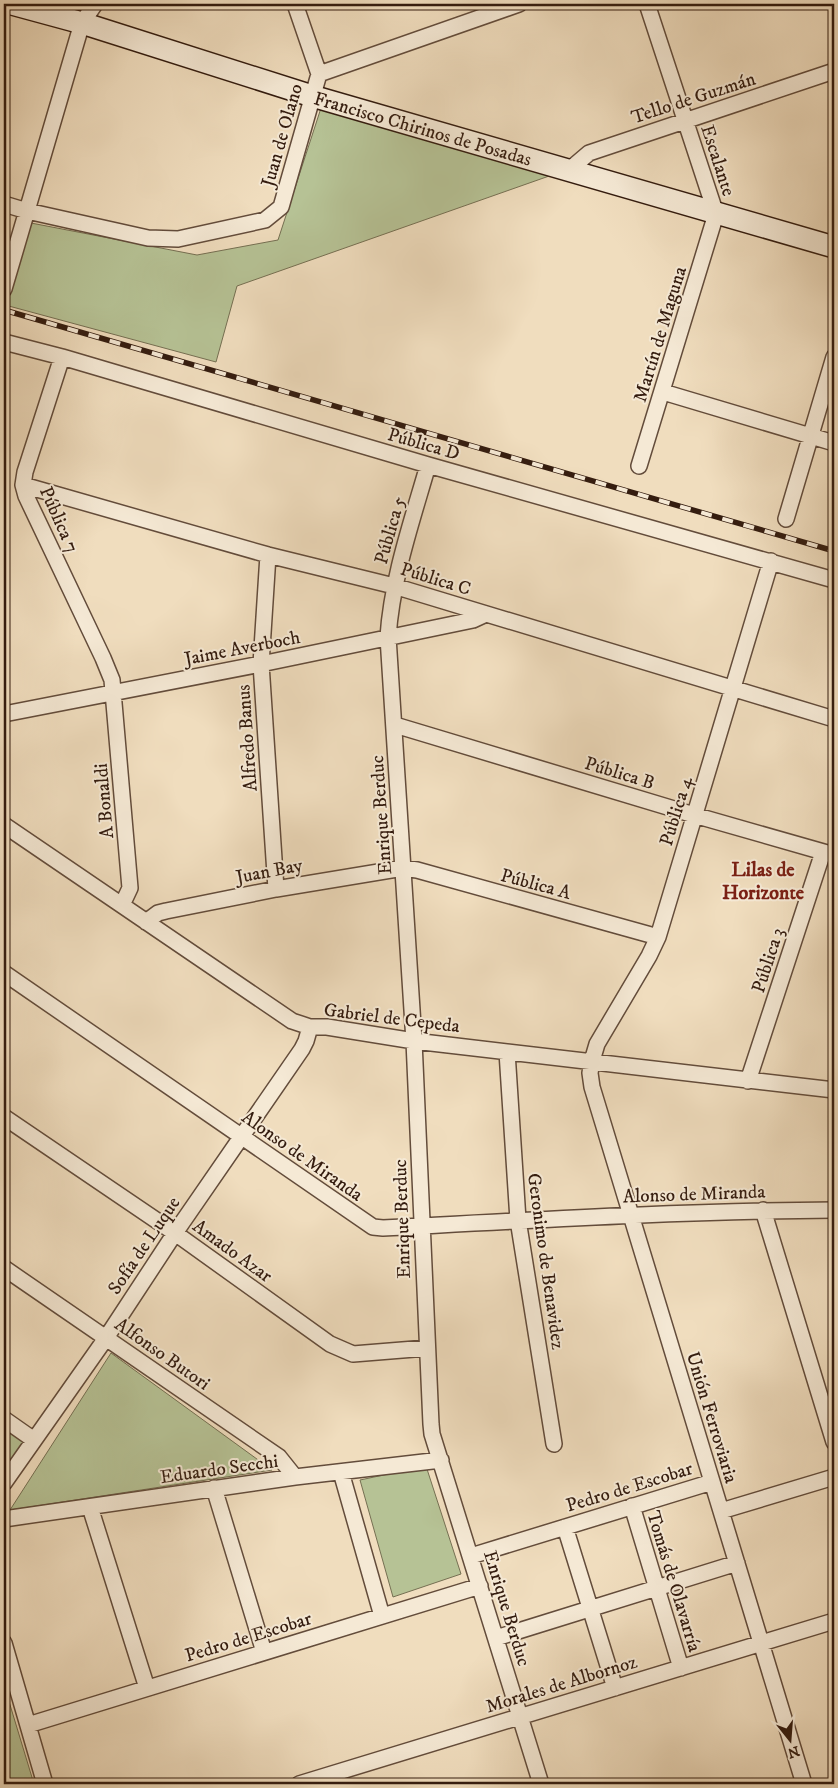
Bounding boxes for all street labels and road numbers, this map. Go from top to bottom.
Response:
street label: Tello de Guzmán [628,67,759,129]
street label: Juan de Olano [256,81,308,191]
street label: Francisco Chirinos de Posadas [311,87,534,172]
street label: Escalante [695,122,740,199]
street label: Martín de Maguna [629,264,692,405]
street label: Pública D [385,423,462,466]
street label: Pública 7 [34,483,83,556]
street label: Pública 5 [370,493,411,567]
street label: Pública C [397,558,474,601]
street label: Jaime Averboch [180,626,302,671]
street label: Alfredo Banus [232,684,263,792]
street label: Pública B [582,752,657,795]
street label: Enrique Berduc [366,754,398,875]
street label: A Bonaldi [90,762,119,839]
street label: Pública 4 [655,773,698,849]
street label: Juan Bay [232,854,306,890]
street label: Pública A [498,864,574,905]
street label: Pública 3 [747,925,790,996]
street label: Gabriel de Cepeda [323,999,461,1038]
street label: Alonso de Miranda [237,1106,367,1207]
street label: Enrique Berduc [389,1159,417,1279]
street label: Geronimo de Benavidez [522,1172,569,1351]
street label: Alonso de Miranda [622,1181,766,1208]
street label: Sofía de Luque [103,1192,186,1300]
street label: Amado Azar [188,1215,276,1288]
street label: Alfonso Butori [110,1313,214,1396]
street label: Unión Ferroviaria [681,1349,742,1486]
street label: Eduardo Secchi [159,1450,280,1489]
street label: Pedro de Escobar [563,1457,696,1518]
street label: Tomás de Olavarría [641,1508,706,1655]
street label: Enrique Berduc [477,1548,535,1669]
street label: Pedro de Escobar [182,1607,315,1668]
street label: Morales de Albornoz [483,1650,640,1718]

